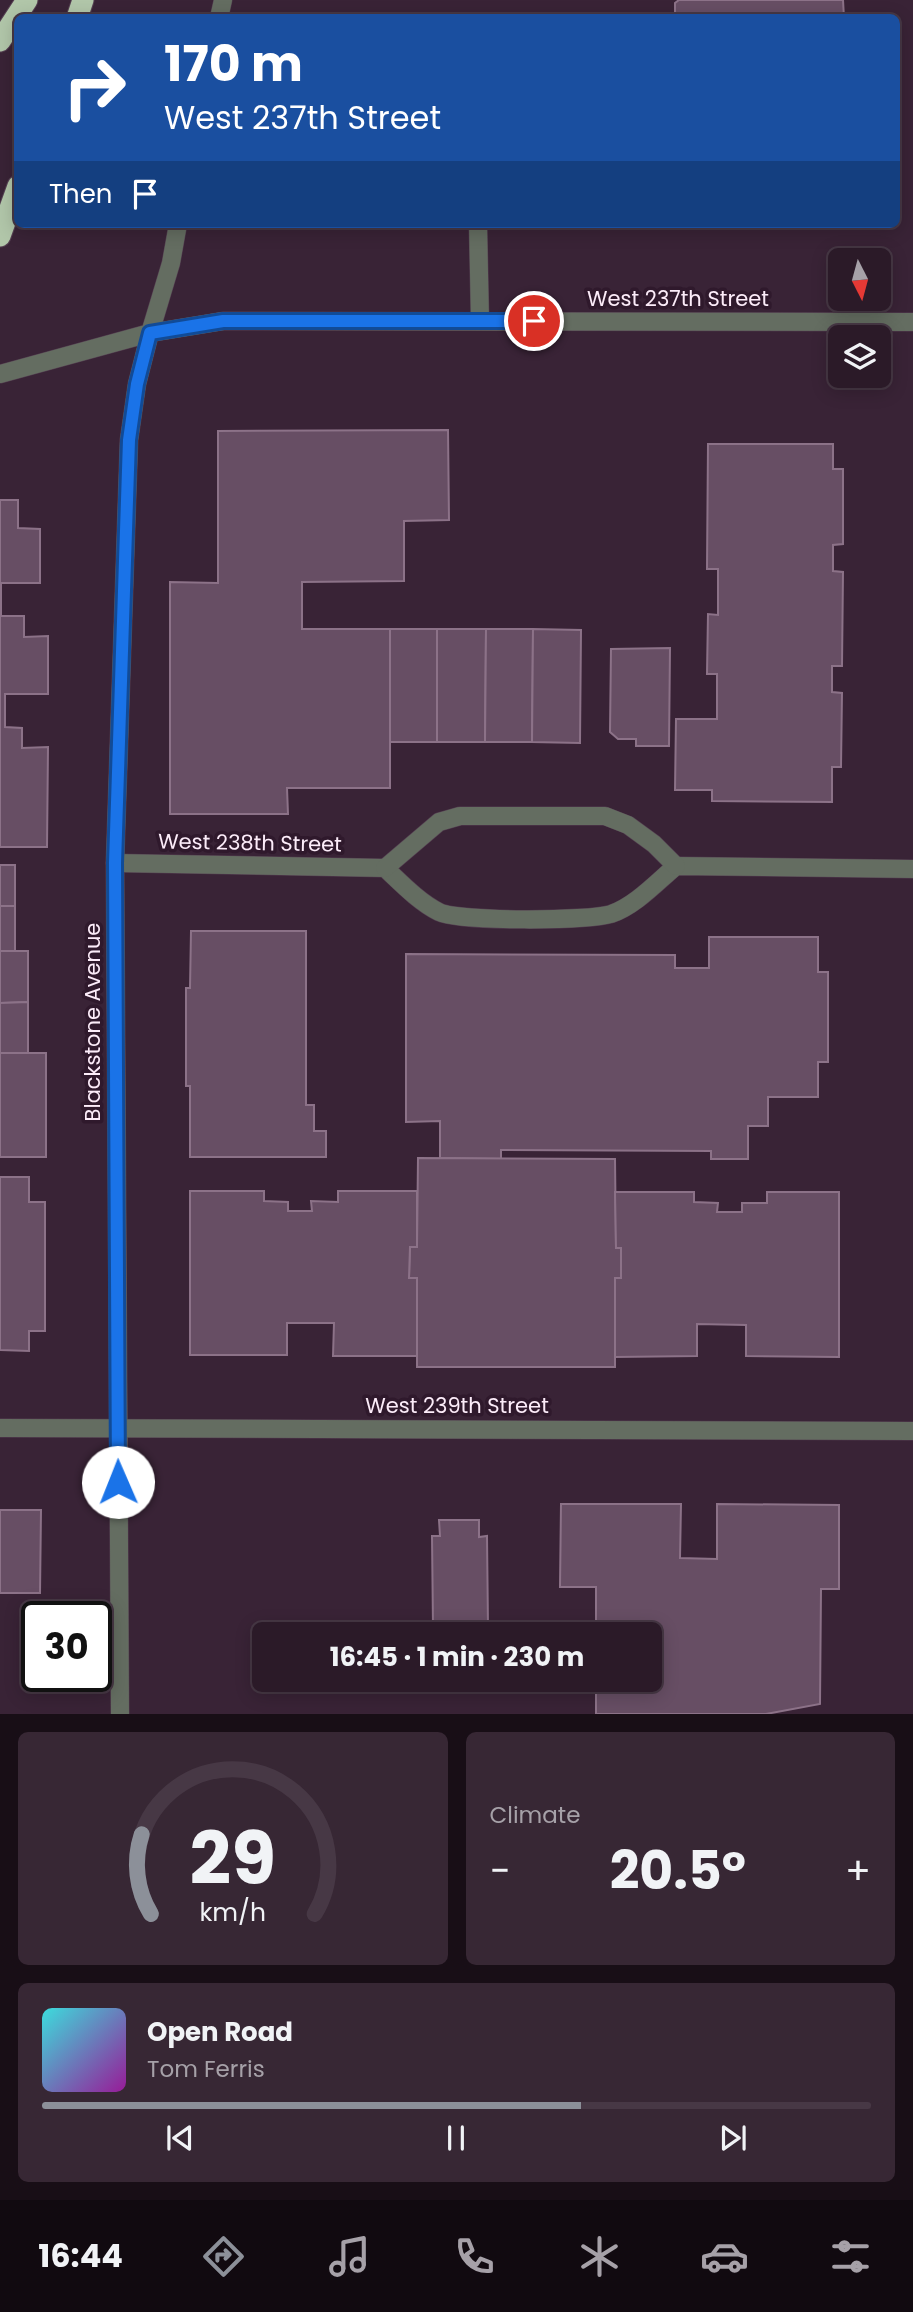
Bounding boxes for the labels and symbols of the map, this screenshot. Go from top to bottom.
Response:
north arrow [828,248,891,312]
street label: West 237th Street [587,284,769,313]
pin [504,291,564,351]
street label: West 238th Street [158,826,342,859]
street label: Blackstone Avenue [78,923,107,1121]
street label: West 239th Street [365,1391,549,1420]
position arrow [81,1445,155,1519]
speed limit sign: 30 [21,1601,112,1692]

